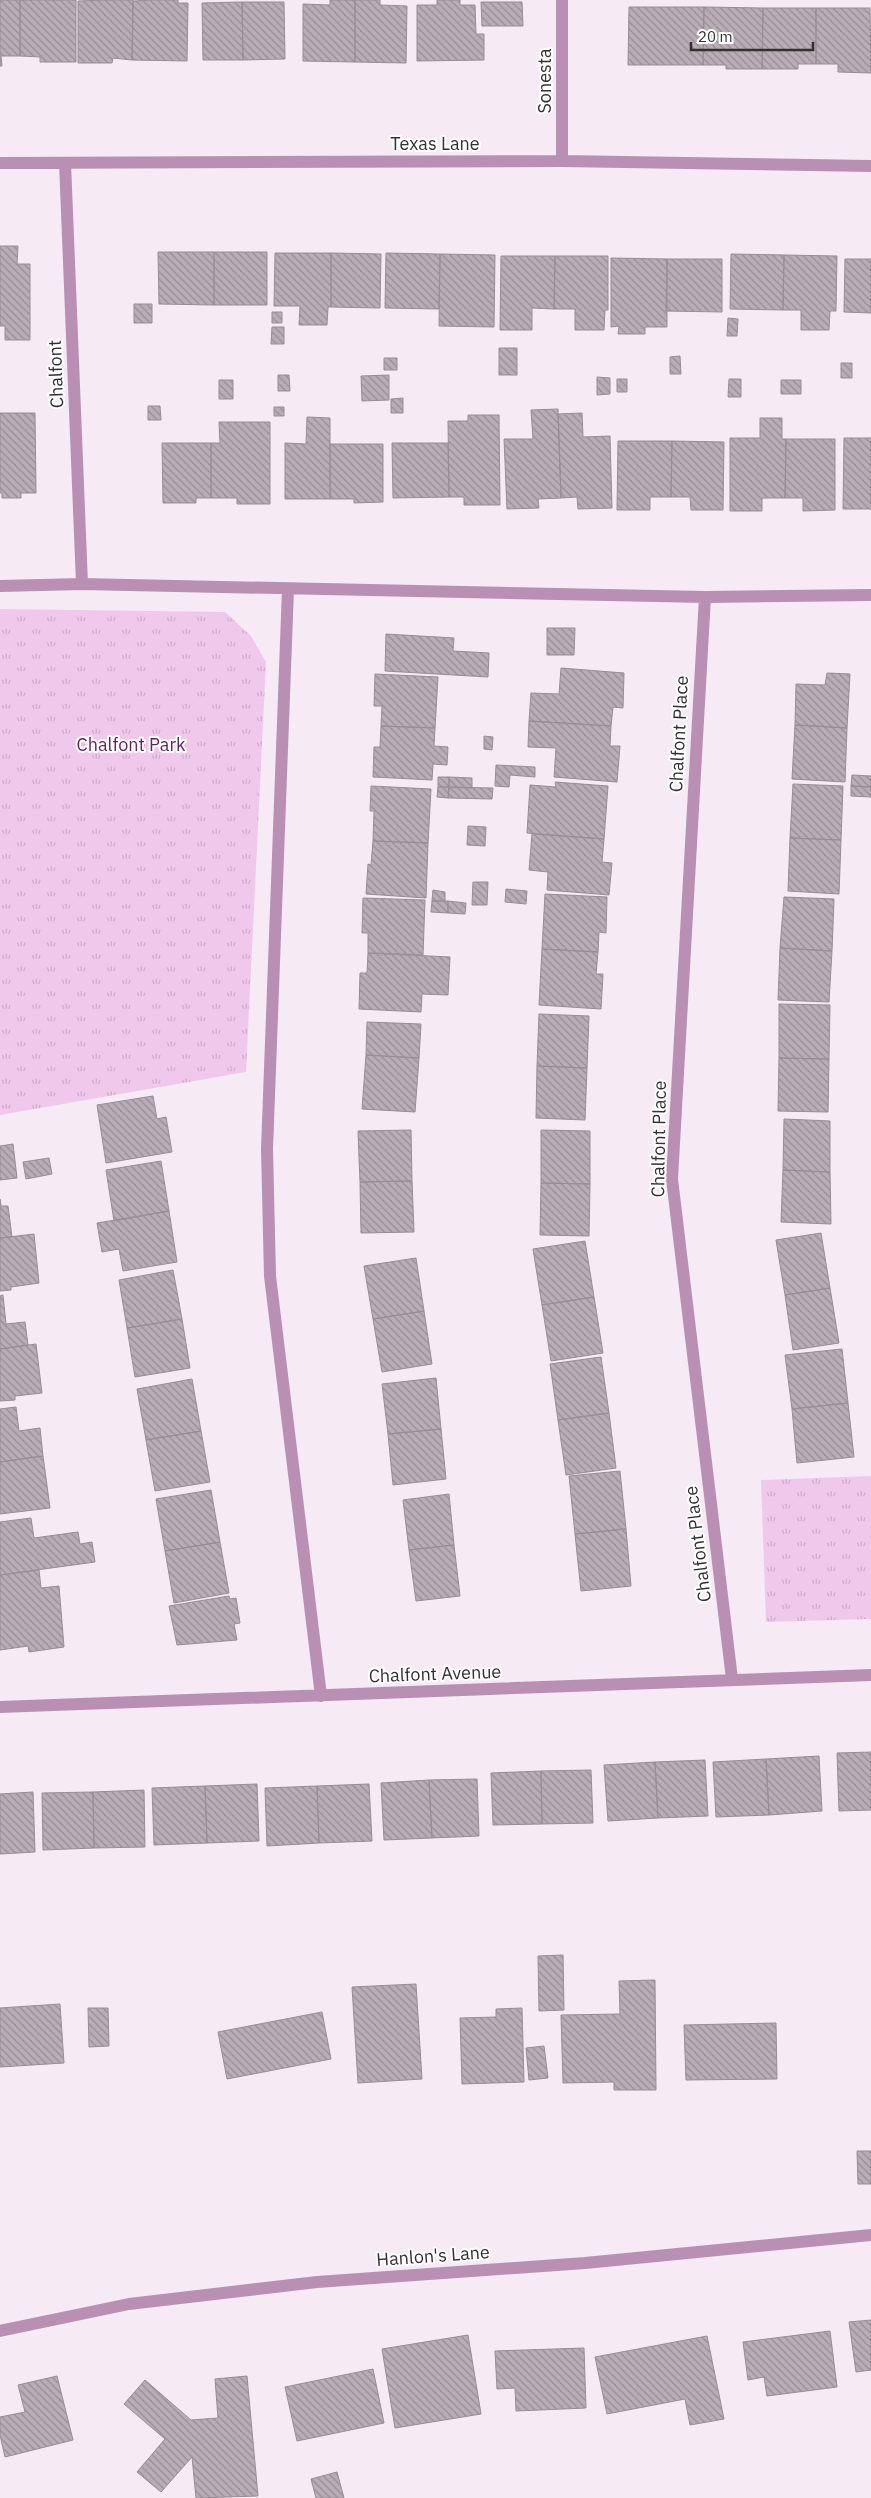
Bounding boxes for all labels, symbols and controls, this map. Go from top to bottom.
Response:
scale bar [691,20,814,52]
text: 20 m [698,27,733,46]
street label: Sonesta [533,48,556,114]
street label: Texas Lane [390,132,480,155]
street label: Chalfont [43,339,68,409]
street label: Chalfont Place [664,675,693,793]
park label: Chalfont Park [77,733,186,756]
street label: Chalfont Place [646,1080,671,1198]
street label: Chalfont Place [679,1485,716,1603]
street label: Chalfont Avenue [368,1660,502,1687]
street label: Hanlon's Lane [376,2240,491,2271]

